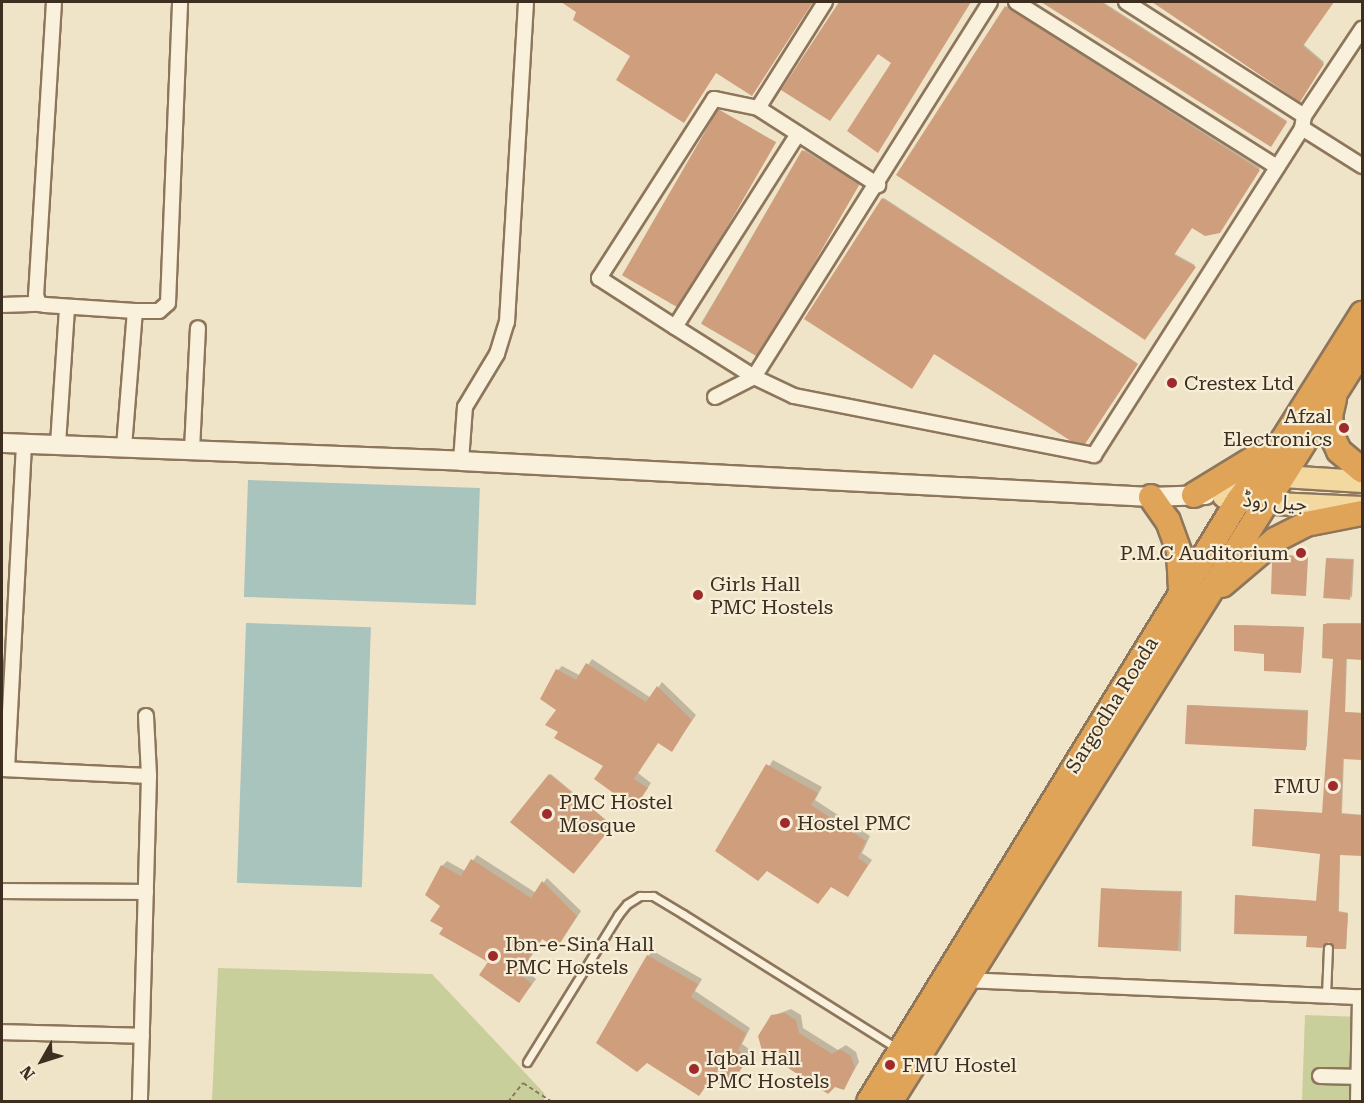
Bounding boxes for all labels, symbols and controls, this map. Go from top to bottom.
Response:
place label: Crestex Ltd [1184,371,1294,395]
marker: Crestex Ltd [1165,376,1179,390]
place label: Afzal Electronics [1223,404,1332,451]
marker: Afzal Electronics [1337,421,1351,435]
street label: جیل روڈ [1242,488,1308,516]
place label: P.M.C Auditorium [1120,541,1289,565]
marker: P.M.C Auditorium [1294,546,1308,560]
place label: Girls Hall PMC Hostels [710,572,833,619]
marker: Girls Hall PMC Hostels [691,588,705,602]
street label: Sargodha Roada [1060,632,1164,778]
place label: FMU [1274,774,1321,798]
marker: FMU [1326,779,1340,793]
place label: PMC Hostel Mosque [559,790,673,837]
marker: PMC Hostel Mosque [540,807,554,821]
place label: Hostel PMC [797,811,911,835]
marker: Hostel PMC [778,816,792,830]
place label: Ibn-e-Sina Hall PMC Hostels [505,933,654,980]
marker: Ibn-e-Sina Hall PMC Hostels [486,949,500,963]
north arrow [12,1031,72,1091]
place label: Iqbal Hall PMC Hostels [706,1046,829,1093]
place label: FMU Hostel [902,1053,1017,1077]
marker: FMU Hostel [883,1058,897,1072]
text: N [16,1062,39,1083]
marker: Iqbal Hall PMC Hostels [687,1062,701,1076]

